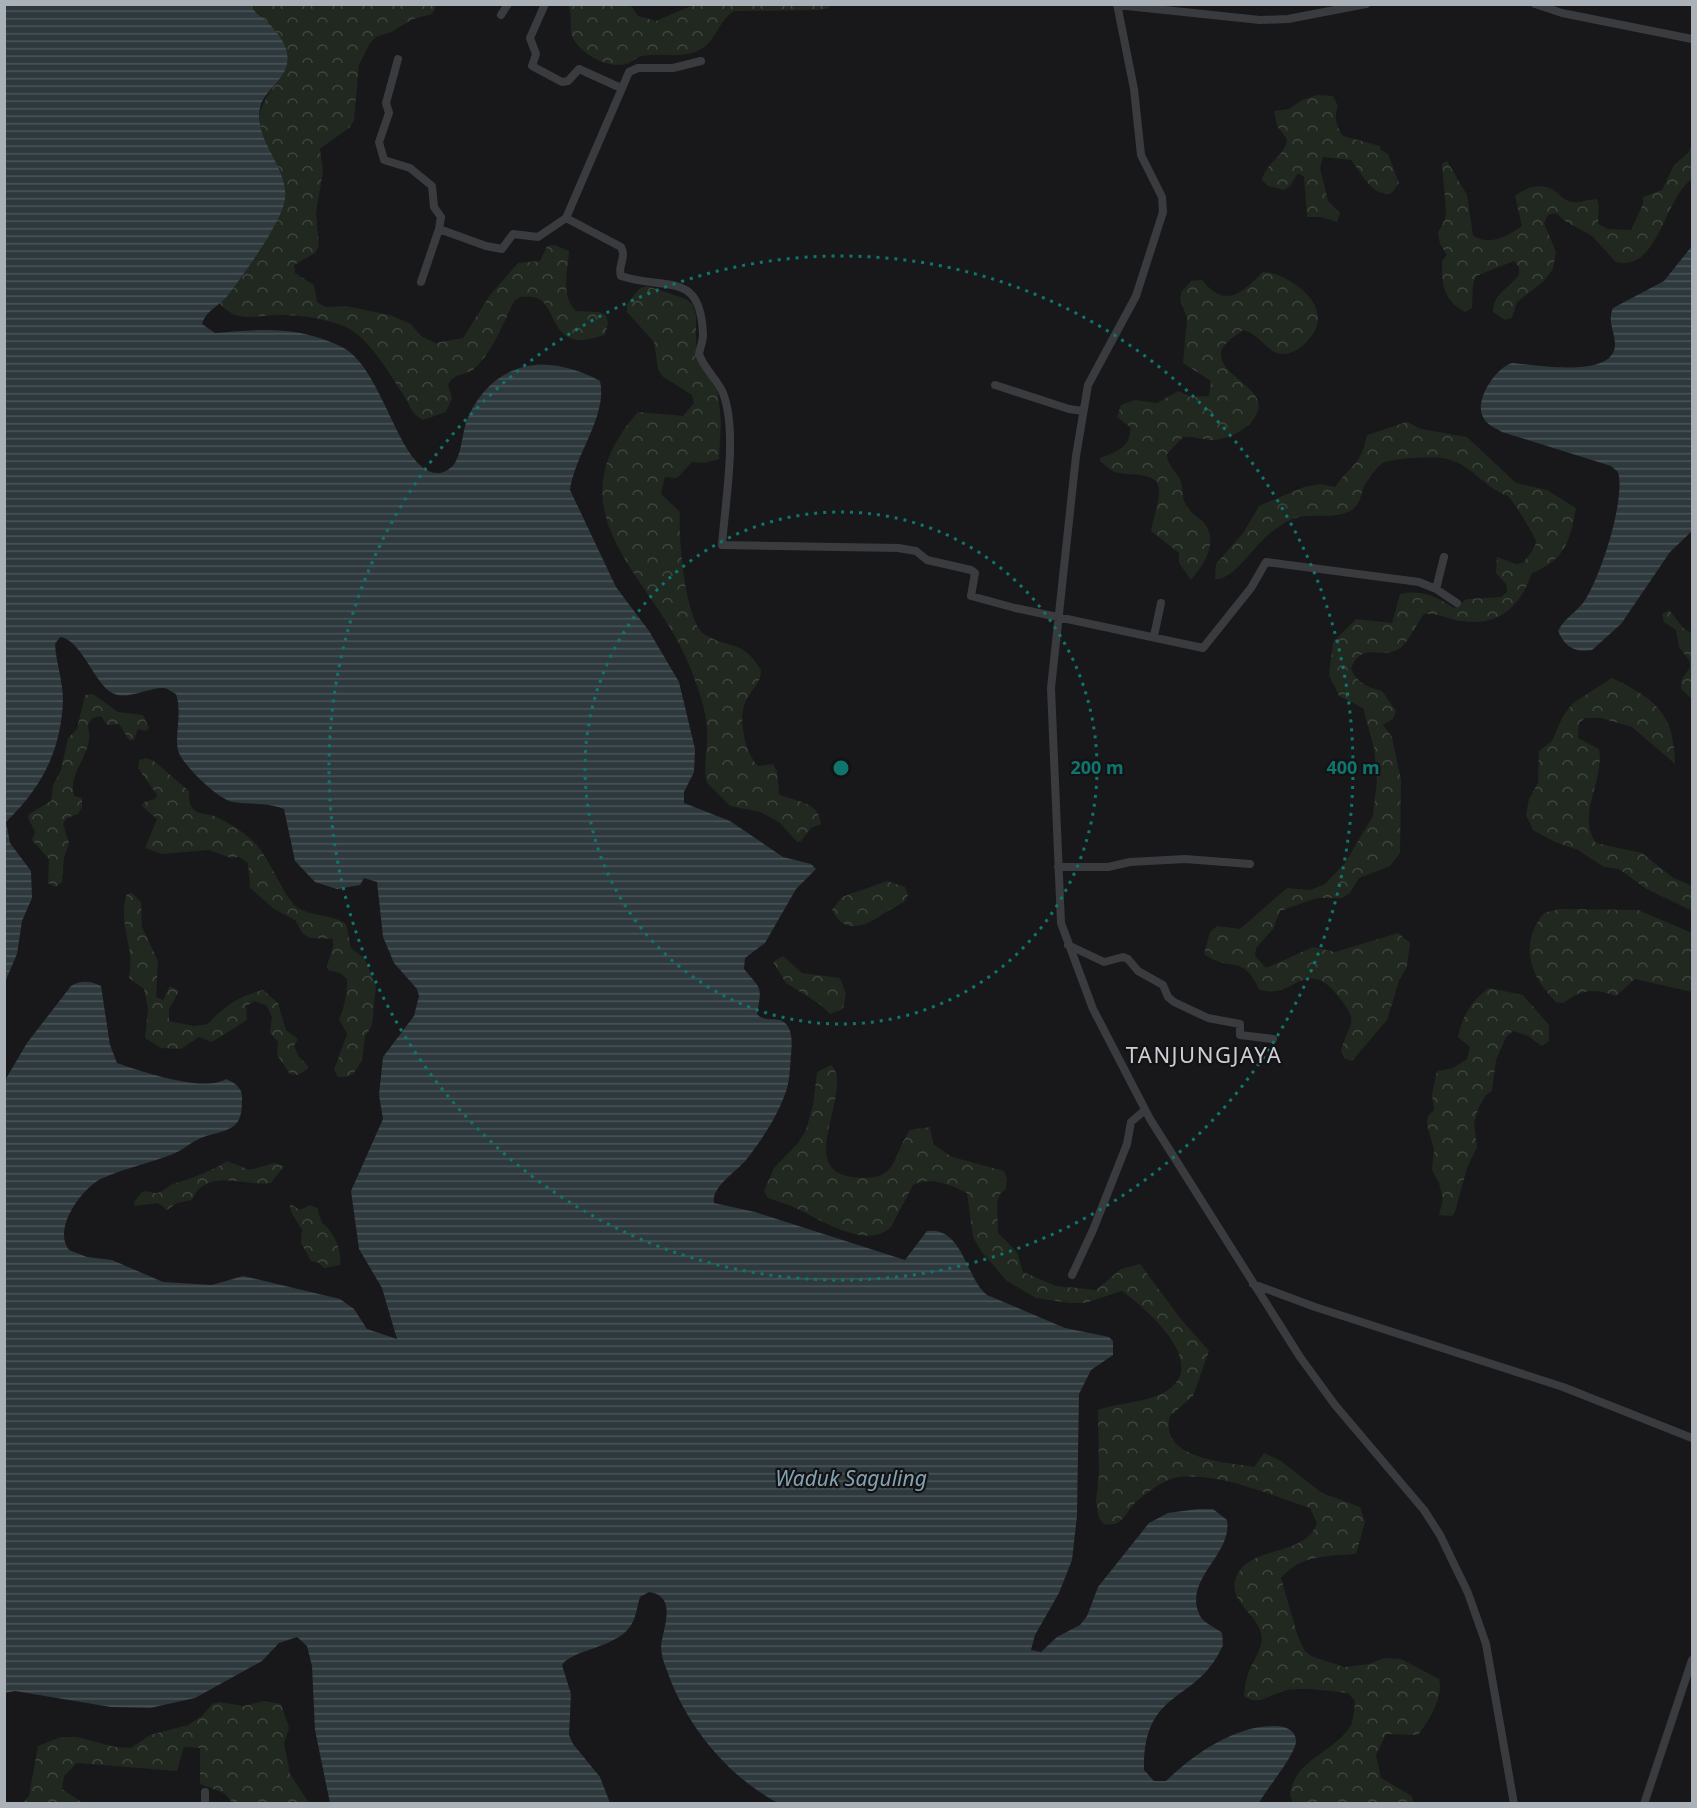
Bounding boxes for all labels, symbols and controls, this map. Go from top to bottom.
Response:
text: 200 m [1070,755,1124,779]
text: 400 m [1326,755,1380,779]
centre of rings [831,758,851,778]
district label: TANJUNGJAYA [1126,1039,1282,1069]
water label: Waduk Saguling [775,1464,927,1492]

